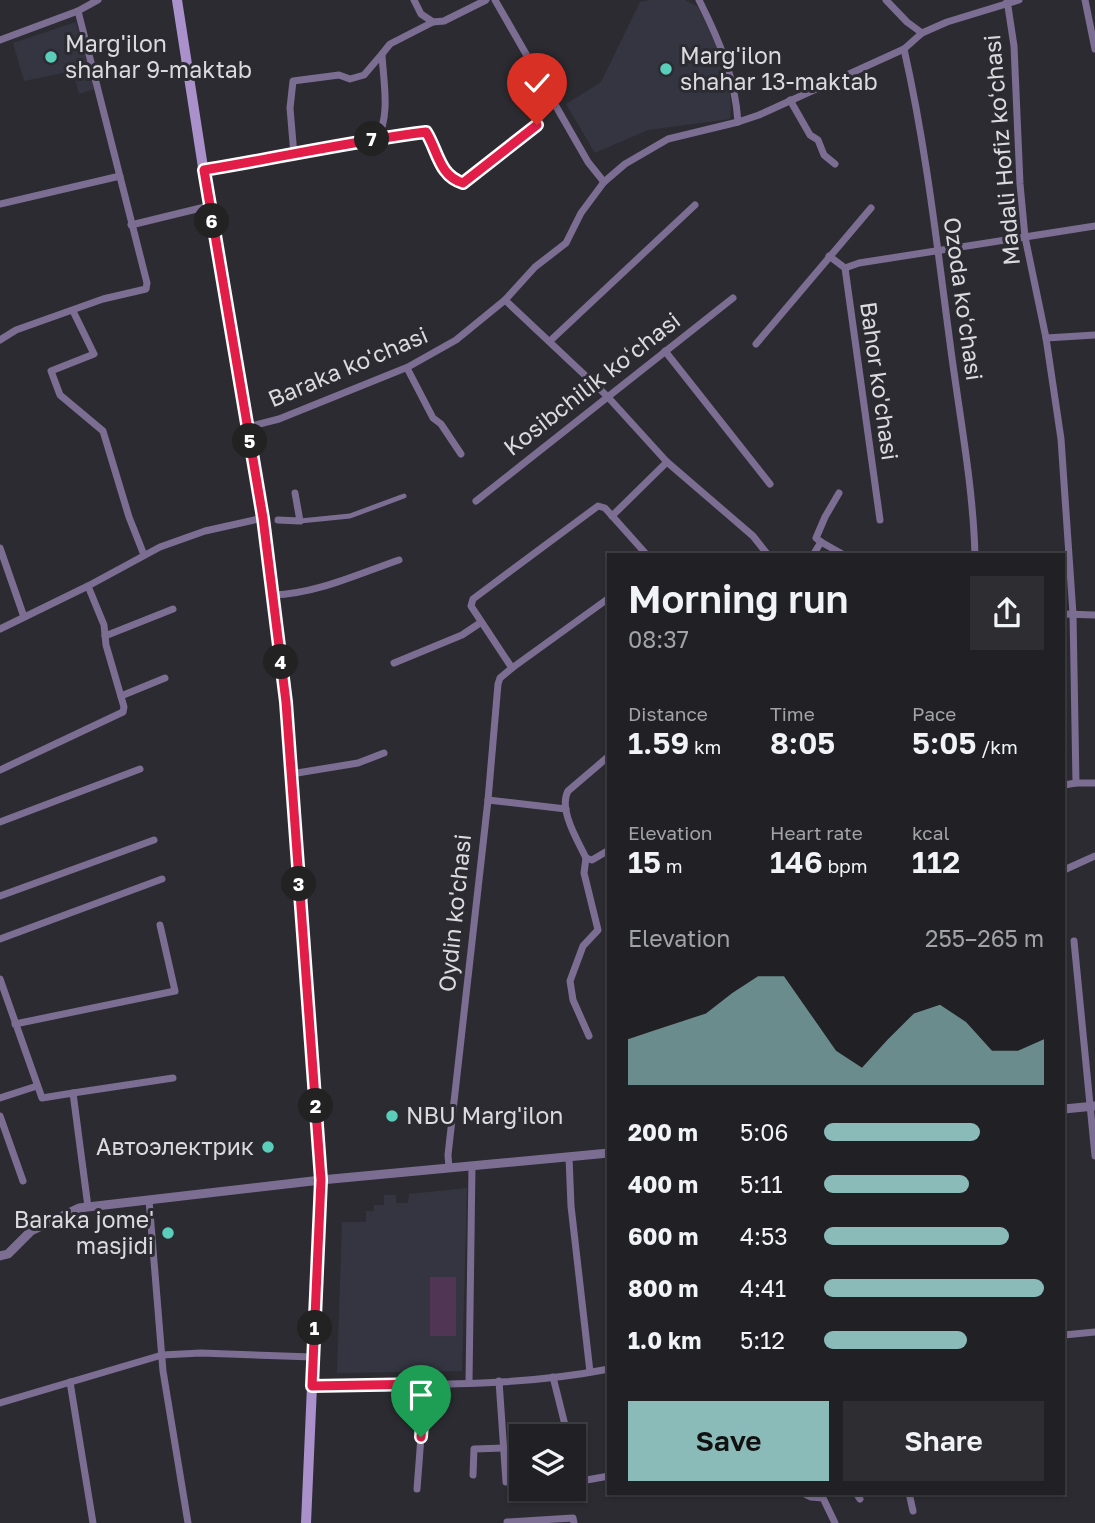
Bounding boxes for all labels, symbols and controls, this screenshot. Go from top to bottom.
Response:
place label: Marg'ilon shahar 9-maktab [65,29,252,83]
street label: Madali Hofiz koʻchasi [977,33,1025,267]
place label: Marg'ilon shahar 13-maktab [680,41,878,95]
marker: Marg'ilon shahar 9-maktab [43,49,59,65]
pin [507,53,567,125]
marker: Marg'ilon shahar 13-maktab [658,61,674,77]
icon: check [518,64,556,102]
pin: 7 [354,122,390,156]
text: 7 [366,127,377,150]
pin: 6 [194,204,230,238]
text: 6 [205,209,218,232]
street label: Ozoda koʻchasi [939,215,989,382]
street label: Bahor ko'chasi [855,300,905,462]
street label: Kosibchilik koʻchasi [498,306,685,461]
street label: Baraka ko'chasi [264,320,432,412]
pin: 5 [232,424,268,458]
text: 5 [244,429,255,452]
text: Morning run [628,576,849,621]
button: share [970,576,1044,650]
text: 08:37 [628,625,689,653]
pin: 4 [264,644,298,680]
text: 4 [275,650,286,673]
text: Distance [628,702,708,725]
text: Time [770,702,815,725]
text: Pace [912,702,956,725]
text: 1.59 [628,725,689,761]
text: 8:05 [770,725,835,761]
text: 5:05 [912,725,976,761]
text: km [689,735,721,758]
text: /km [976,735,1018,758]
text: Elevation [628,821,713,844]
text: Heart rate [770,821,863,844]
text: kcal [912,821,950,844]
street label: Oydin ko'chasi [432,833,476,993]
text: 15 [628,844,661,880]
text: 146 [770,844,823,880]
text: 112 [912,844,960,880]
text: m [661,854,683,877]
text: bpm [823,854,868,877]
pin: 3 [282,866,316,902]
text: 3 [293,872,304,895]
text: Elevation [628,924,730,952]
text: 255–265 m [925,924,1044,952]
pin: 2 [298,1088,334,1124]
text: 2 [310,1094,321,1117]
place label: NBU Marg'ilon [406,1101,563,1129]
marker: NBU Marg'ilon [384,1108,400,1124]
text: 200 m [628,1118,698,1146]
text: 5:06 [740,1118,788,1146]
place label: Автоэлектрик [96,1132,254,1160]
marker: Автоэлектрик [260,1139,276,1155]
text: 400 m [628,1170,698,1198]
text: 5:11 [740,1170,783,1198]
place label: Baraka jome' masjidi [14,1205,154,1259]
text: 600 m [628,1222,698,1250]
text: 4:53 [740,1222,788,1250]
marker: Baraka jome' masjidi [160,1225,176,1241]
text: 800 m [628,1274,699,1302]
text: 4:41 [740,1274,786,1302]
pin: 1 [298,1310,332,1346]
text: 1 [310,1316,319,1339]
text: 1.0 km [628,1326,701,1354]
text: 5:12 [740,1326,785,1354]
pin [391,1365,451,1437]
icon: arrive [402,1376,440,1414]
button: Save [628,1401,829,1481]
button: Share [843,1401,1044,1481]
map controls [509,1424,586,1501]
button: layers [509,1424,586,1501]

